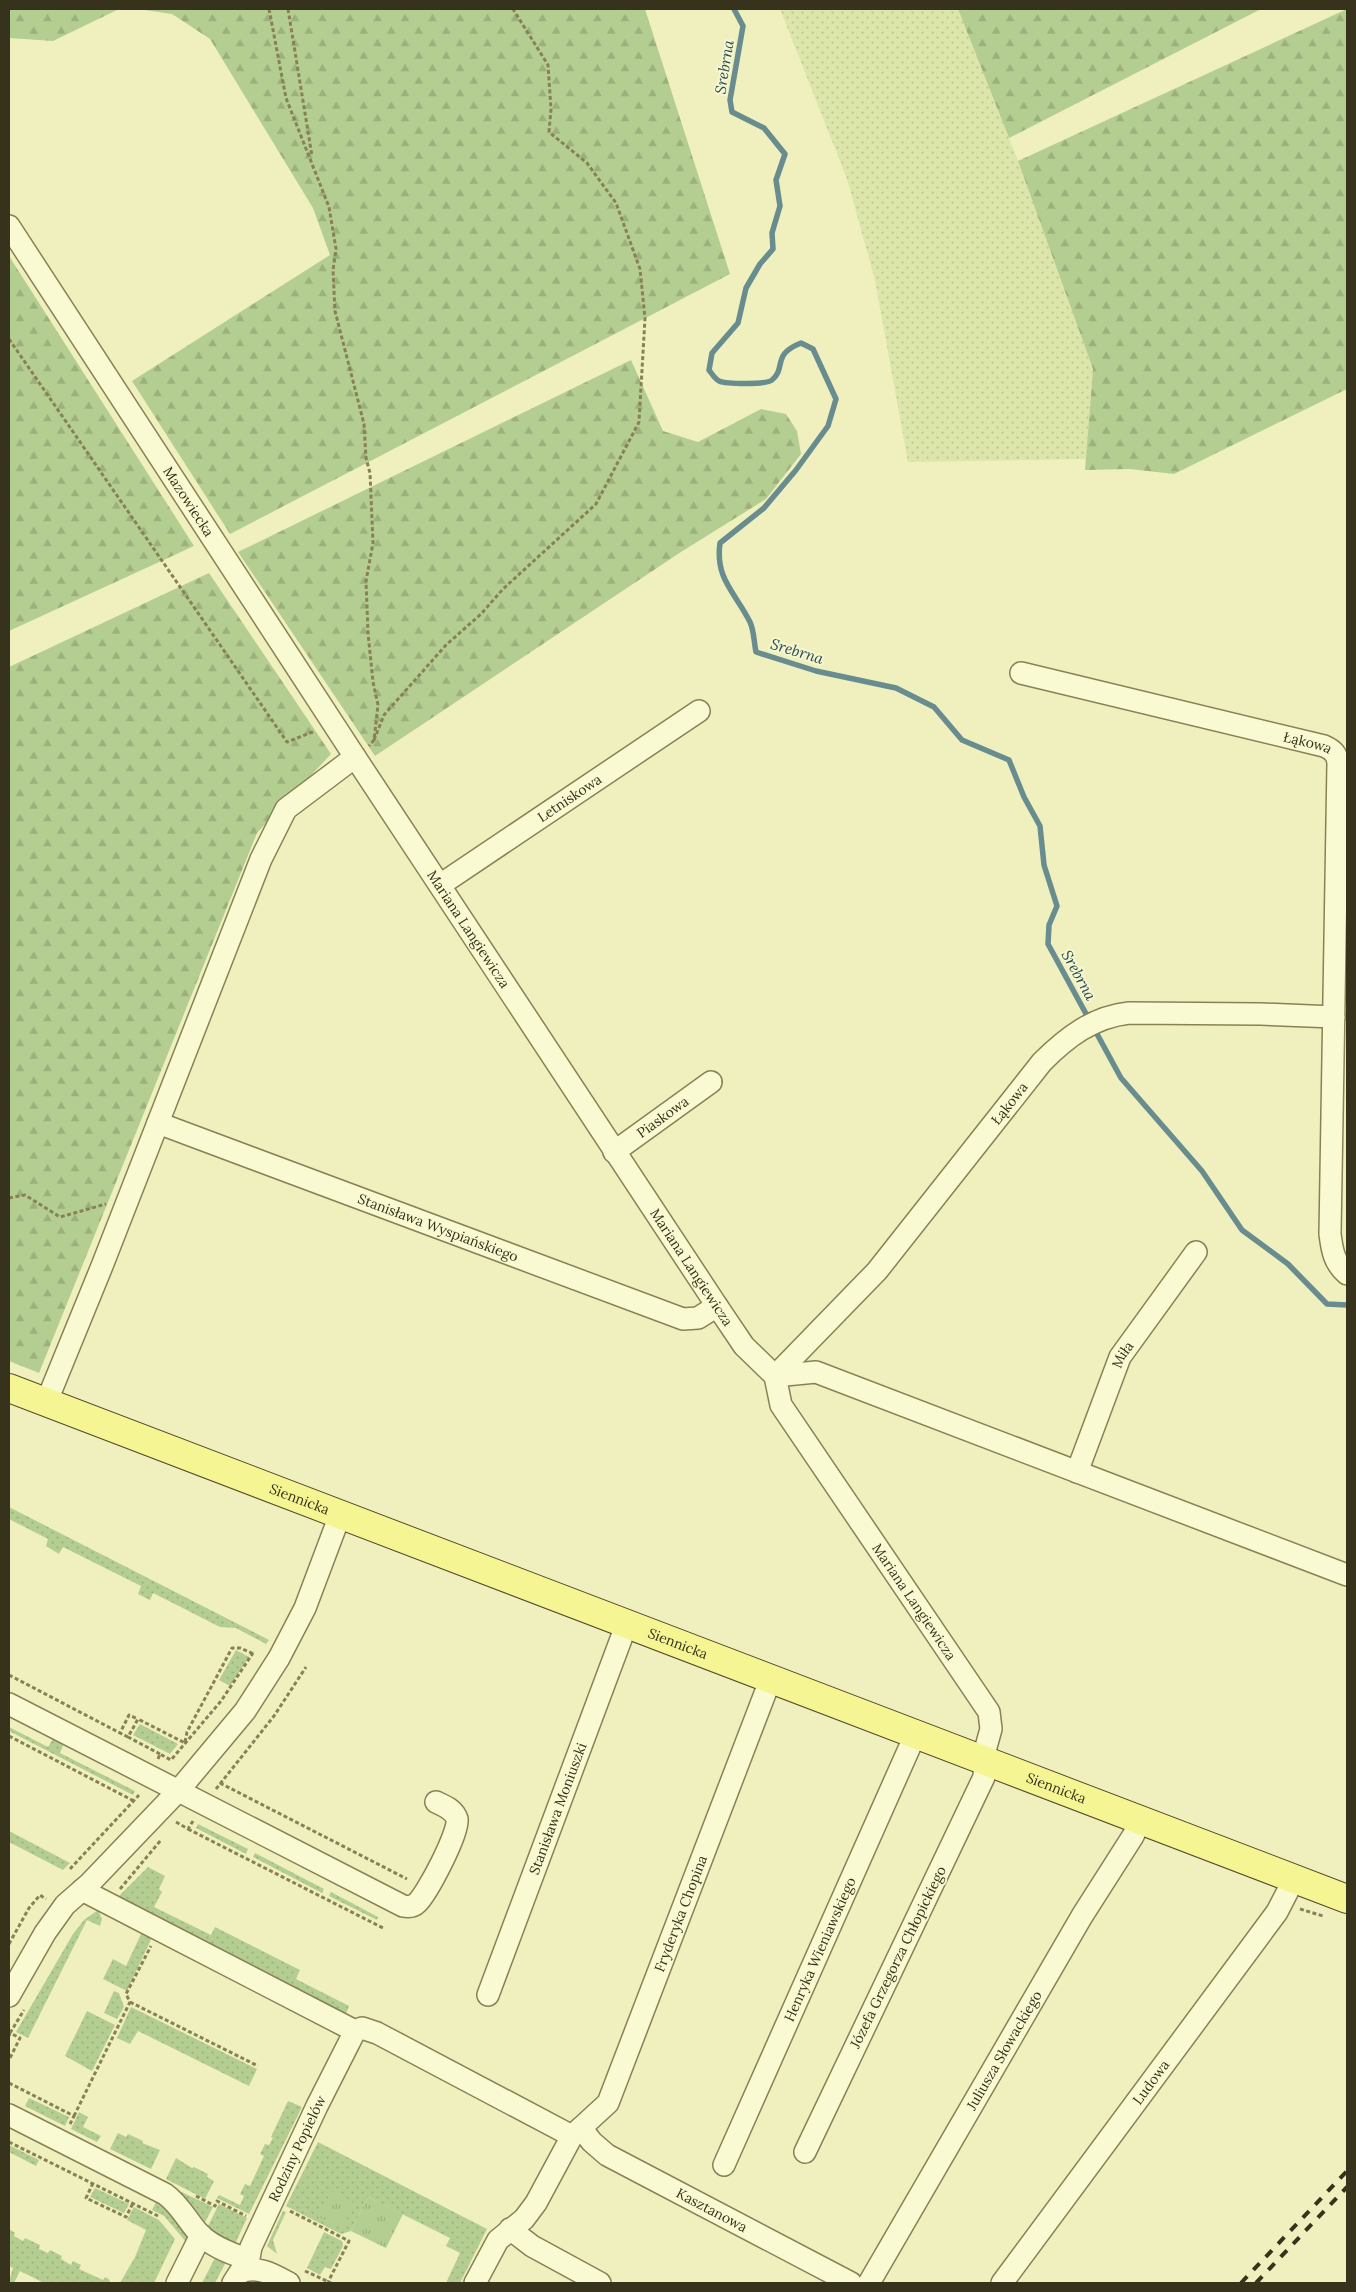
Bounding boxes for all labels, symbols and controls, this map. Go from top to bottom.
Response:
water label: Srebrna [710,38,738,95]
street label: Mazowiecka [159,463,218,540]
water label: Srebrna [768,634,826,668]
street label: Łąkowa [1282,728,1336,758]
street label: Letniskowa [534,770,605,826]
street label: Mariana Langiewicza [423,867,514,991]
water label: Srebrna [1058,947,1101,1004]
street label: Łąkowa [987,1078,1032,1128]
street label: Piaskowa [633,1092,692,1142]
street label: Stanisława Wyspiańskiego [355,1189,521,1266]
street label: Mariana Langiewicza [646,1205,737,1330]
street label: Miła [1108,1338,1137,1370]
street label: Siennicka [267,1479,332,1519]
street label: Mariana Langiewicza [868,1540,960,1664]
street label: Siennicka [645,1624,710,1663]
street label: Stanisława Moniuszki [525,1740,591,1877]
street label: Siennicka [1024,1768,1089,1808]
street label: Fryderyka Chopina [650,1853,711,1974]
street label: Józefa Grzegorza Chłopickiego [846,1863,950,2052]
street label: Henryka Wieniawskiego [780,1874,860,2024]
street label: Juliusza Słowackiego [962,1987,1046,2114]
street label: Ludowa [1128,2056,1173,2108]
street label: Rodziny Popielów [264,2092,330,2205]
street label: Kasztanowa [673,2184,751,2236]

